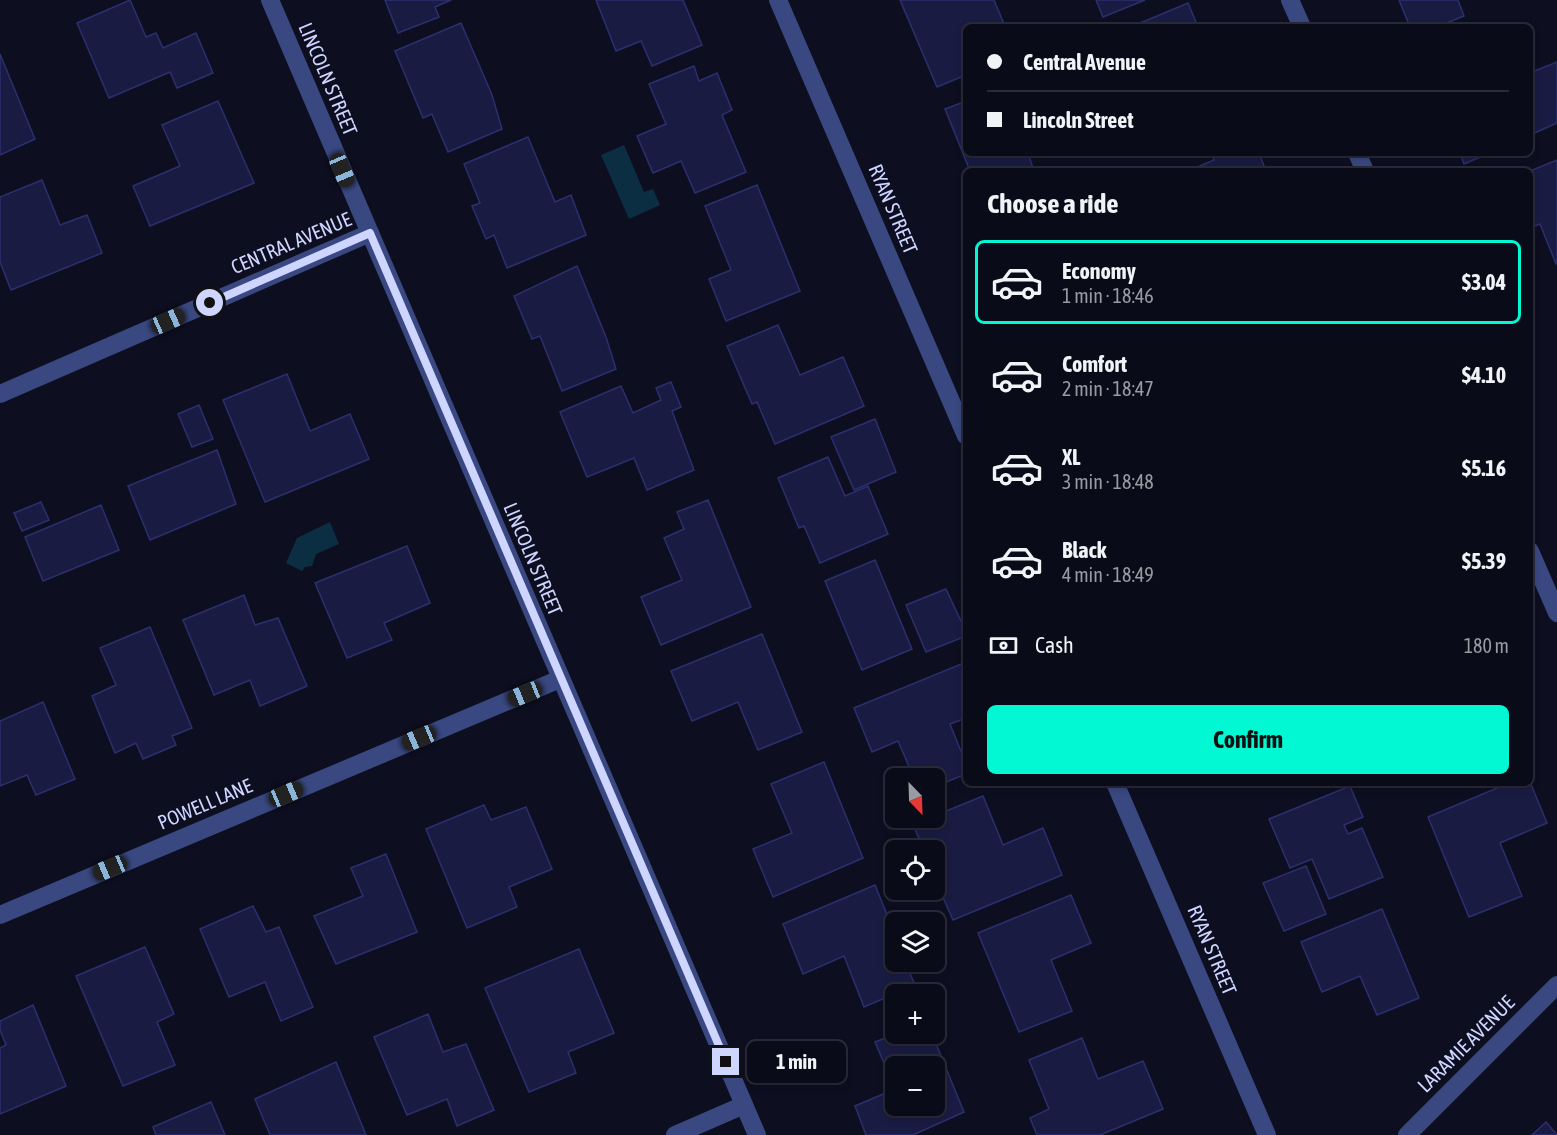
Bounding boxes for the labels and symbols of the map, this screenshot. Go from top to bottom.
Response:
street label: LINCOLN STREET [294,19,363,139]
car [327,150,357,190]
street label: RYAN STREET [864,161,923,257]
street label: CENTRAL AVENUE [227,207,355,278]
route start [196,289,223,316]
car [148,305,188,337]
street label: LINCOLN STREET [499,499,568,619]
car [505,679,545,709]
car [399,723,439,753]
north arrow [885,768,945,828]
street label: POWELL LANE [154,773,256,834]
car [266,779,306,809]
car [90,853,130,883]
street label: RYAN STREET [1183,902,1242,998]
street label: LARAMIE AVENUE [1413,990,1519,1097]
callout: 1 min [747,1041,846,1083]
route end [712,1048,739,1075]

